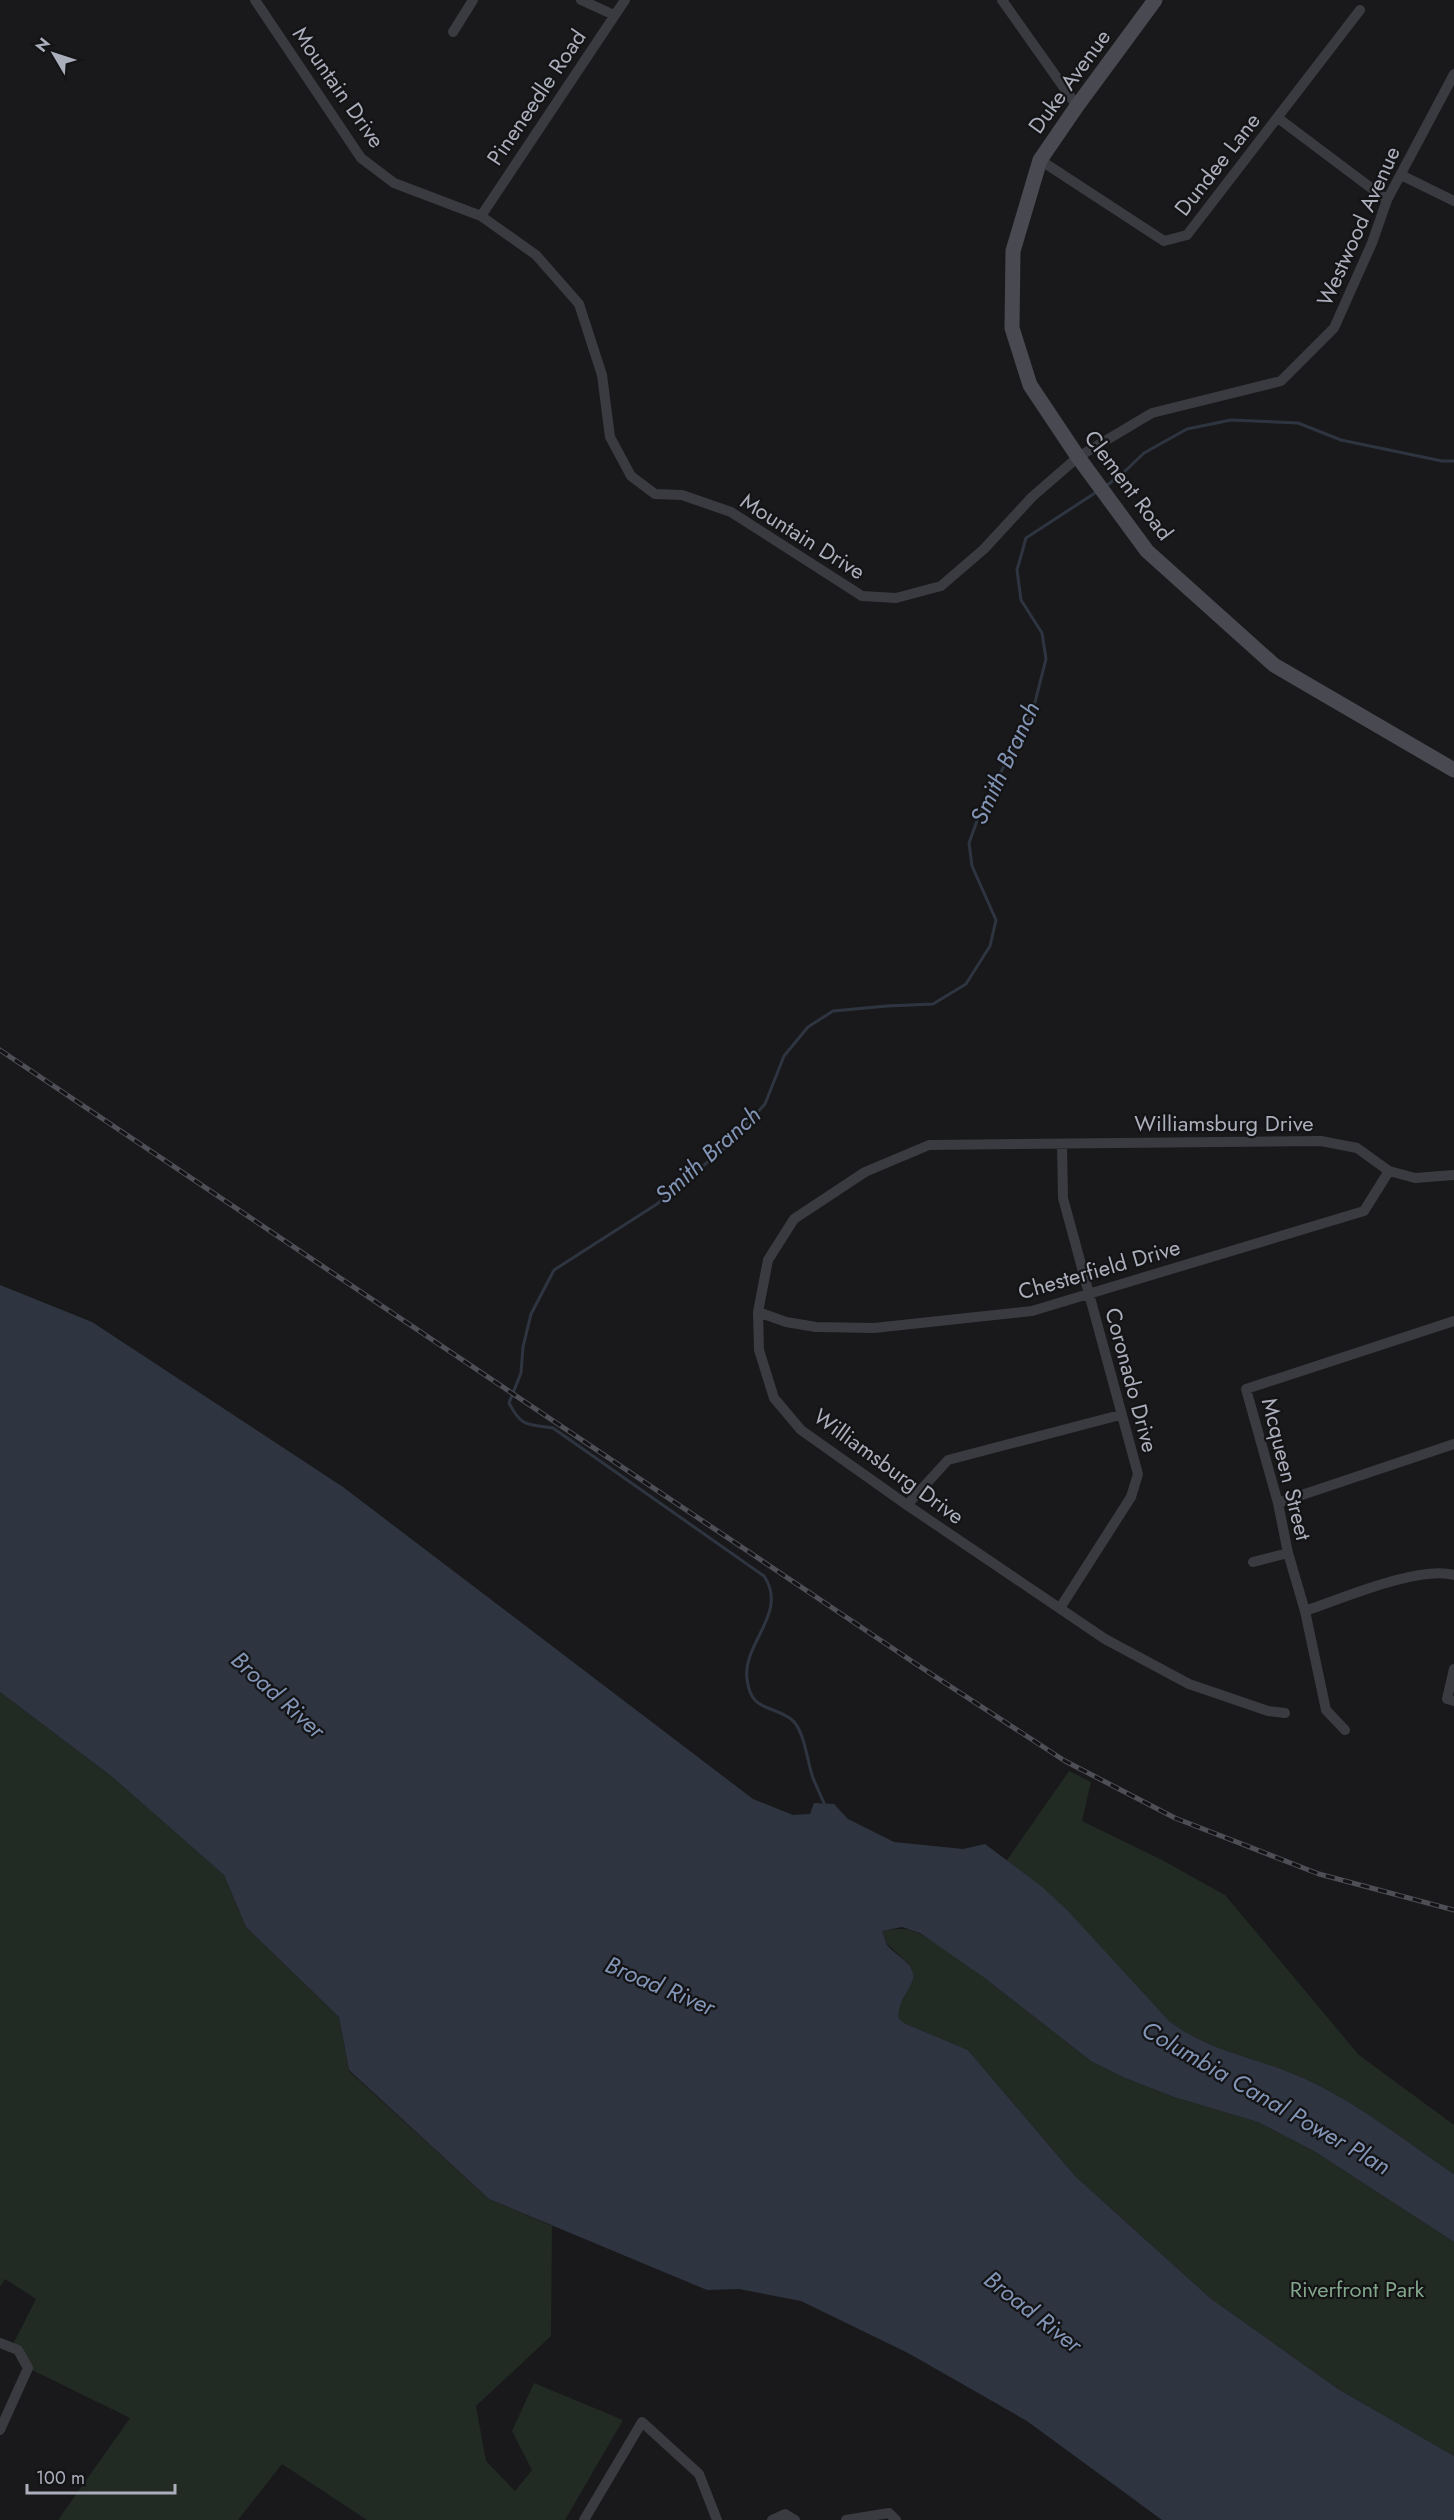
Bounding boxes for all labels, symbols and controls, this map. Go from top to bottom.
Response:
street label: Mountain Drive [285,20,393,154]
street label: Duke Avenue [1020,22,1118,140]
street label: Pineneedle Road [479,23,593,171]
north arrow [24,24,84,84]
text: N [30,33,56,57]
street label: Dundee Lane [1166,106,1268,222]
street label: Westwood Avenue [1308,141,1408,311]
street label: Clement Road [1077,423,1181,547]
street label: Mountain Drive [734,485,872,587]
water label: Smith Branch [961,696,1048,830]
water label: Smith Branch [647,1098,768,1212]
street label: Williamsburg Drive [1134,1107,1314,1139]
street label: Chesterfield Drive [1014,1231,1184,1307]
street label: Coronado Drive [1097,1304,1167,1456]
street label: Mcqueen Street [1254,1394,1320,1544]
street label: Williamsburg Drive [807,1400,971,1532]
water label: Broad River [223,1643,335,1748]
water label: Broad River [600,1947,722,2025]
water label: Columbia Canal Power Plan [1135,2012,1397,2183]
water label: Broad River [977,2262,1091,2362]
park label: Riverfront Park [1290,2273,1425,2305]
scale bar [27,2457,176,2495]
text: 100 m [36,2465,85,2491]

